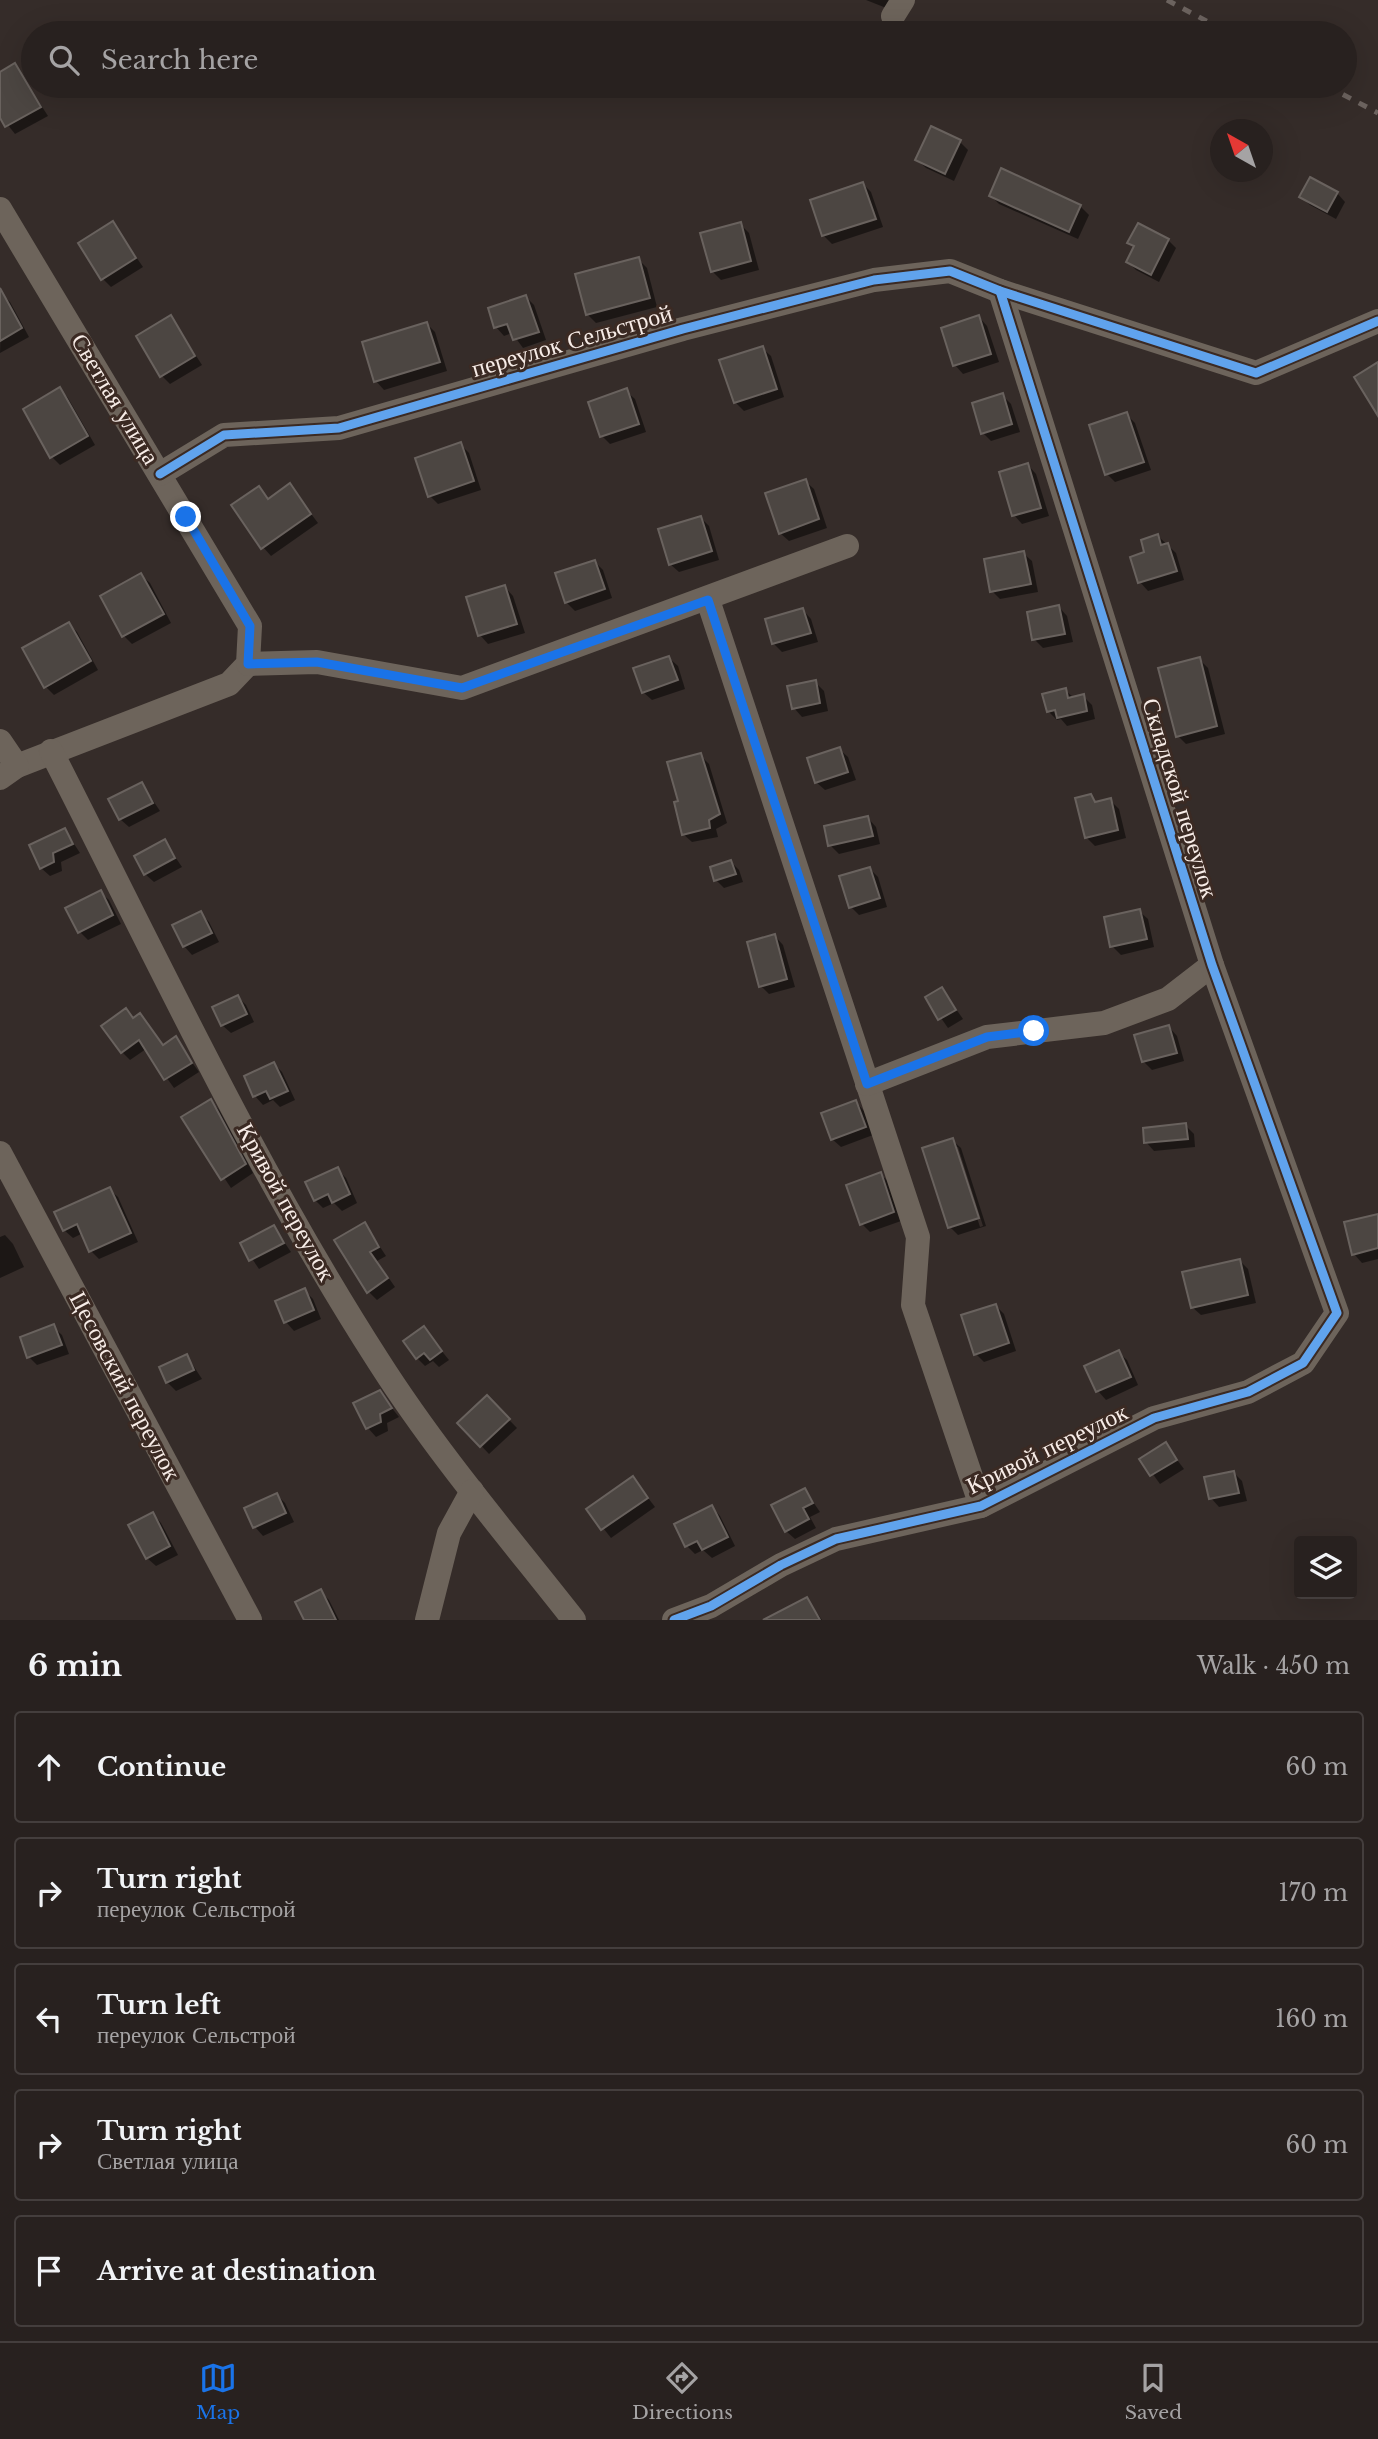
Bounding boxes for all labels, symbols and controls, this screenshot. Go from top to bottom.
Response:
search box [21,21,1357,98]
icon: search [45,41,83,79]
text: Search here [101,44,258,76]
north arrow [1210,119,1273,182]
street label: переулок Сельстрой [468,298,676,383]
street label: Светлая улица [65,328,166,470]
route end [170,501,201,532]
street label: Складской переулок [1136,694,1225,902]
route start [1018,1015,1049,1046]
street label: Кривой переулок [231,1118,342,1286]
street label: Цесовский переулок [63,1286,188,1485]
street label: Кривой переулок [961,1397,1132,1500]
map controls [1294,1536,1357,1599]
button: layers [1294,1536,1357,1599]
text: 6 min [28,1647,122,1684]
text: Walk · 450 m [1197,1652,1350,1680]
icon: ahead [30,1748,68,1786]
text: Continue [97,1751,226,1783]
text: 60 m [1286,1753,1348,1781]
text: Turn right [97,1863,242,1895]
icon: right [30,1874,68,1912]
text: 170 m [1278,1879,1348,1907]
text: переулок Сельстрой [97,1895,296,1923]
text: Turn left [97,1989,221,2021]
icon: left [30,2000,68,2038]
text: 160 m [1275,2005,1348,2033]
text: переулок Сельстрой [97,2021,296,2049]
text: Turn right [97,2115,242,2147]
icon: right [30,2126,68,2164]
text: 60 m [1286,2131,1348,2159]
text: Светлая улица [97,2147,238,2175]
icon: arrive [30,2252,68,2290]
text: Arrive at destination [97,2255,377,2287]
tab: Map [196,2359,240,2424]
tab: Directions [632,2359,733,2424]
tab: Saved [1125,2359,1182,2424]

